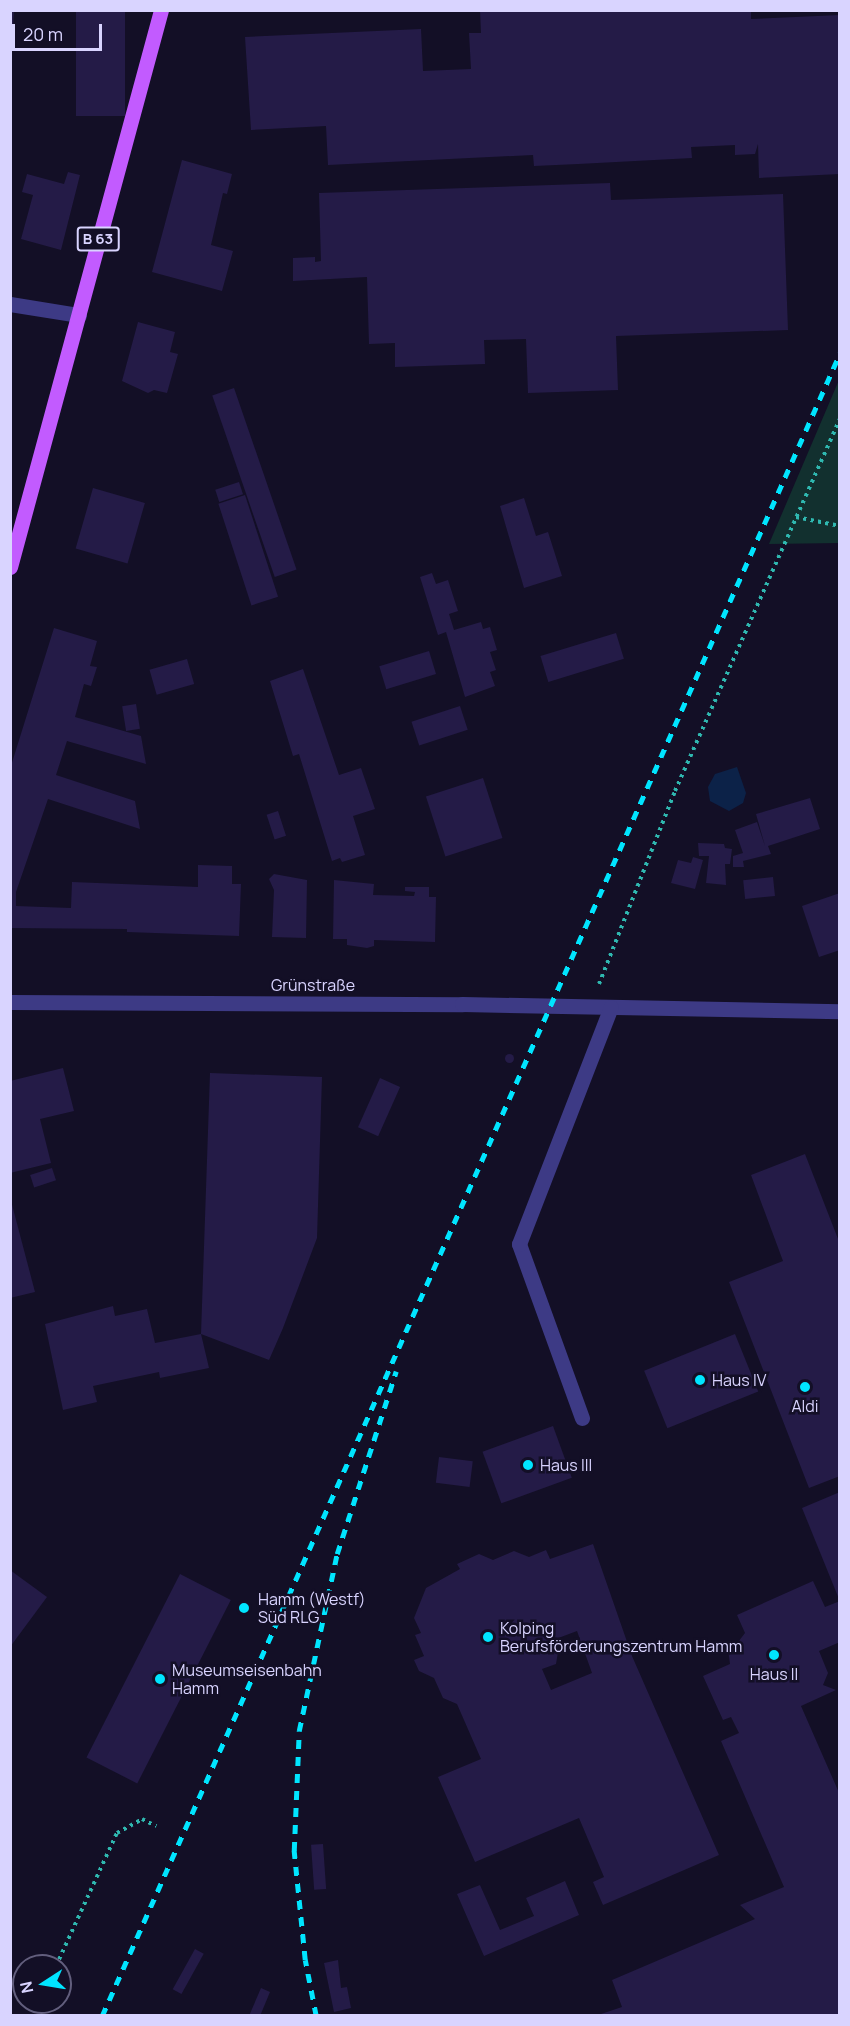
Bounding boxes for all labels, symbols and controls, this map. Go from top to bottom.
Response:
scale bar [15,12,105,50]
text: 20 m [23,22,63,46]
road number: B 63 [76,227,120,251]
street label: Grünstraße [271,975,355,995]
place label: Haus IV [712,1370,766,1390]
marker: Haus IV [693,1373,707,1387]
marker: Aldi [798,1380,812,1394]
place label: Aldi [791,1396,819,1416]
place label: Haus III [540,1455,592,1475]
marker: Haus III [521,1458,535,1472]
place label: Hamm (Westf) Süd RLG [258,1589,366,1627]
marker: Hamm (Westf) Süd RLG [235,1599,253,1617]
place label: Kolping Berufsförderungszentrum Hamm [500,1618,742,1656]
marker: Kolping Berufsförderungszentrum Hamm [481,1630,495,1644]
marker: Haus II [767,1648,781,1662]
place label: Museumseisenbahn Hamm [172,1660,322,1698]
place label: Haus II [750,1664,798,1684]
marker: Museumseisenbahn Hamm [153,1672,167,1686]
north arrow [12,1954,72,2014]
text: N [14,1979,38,1995]

